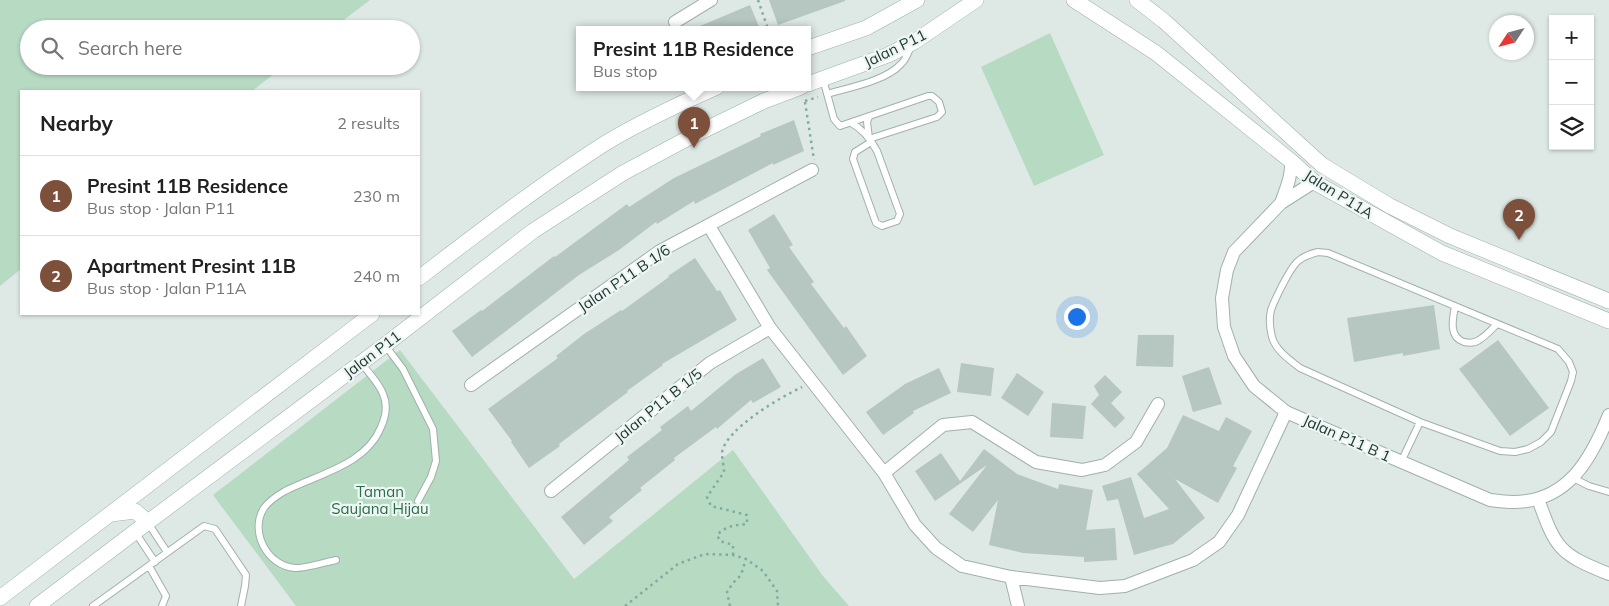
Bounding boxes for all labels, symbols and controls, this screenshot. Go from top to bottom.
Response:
north arrow [1489,15,1534,60]
map controls [1549,15,1594,150]
button: + [1549,15,1594,60]
search box [20,20,420,75]
street label: Jalan P11 [861,25,929,71]
popup [576,26,811,91]
icon: search [38,34,66,62]
text: Search here [78,36,182,60]
text: Presint 11B Residence [593,37,794,61]
button: − [1549,60,1594,105]
text: Bus stop [593,61,657,81]
button: layers [1549,105,1594,150]
pin: 1 [678,107,710,148]
text: Nearby [40,110,113,136]
text: 2 results [337,113,400,133]
street label: Jalan P11A [1301,165,1377,223]
text: Presint 11B Residence [87,174,288,198]
text: 1 [51,186,61,206]
text: 230 m [353,186,400,206]
text: Bus stop · Jalan P11 [87,198,235,218]
pin: 2 [1503,199,1535,240]
street label: Jalan P11 B 1/6 [574,240,674,316]
text: Apartment Presint 11B [87,254,296,278]
text: 2 [51,266,61,286]
text: 240 m [353,266,400,286]
text: Bus stop · Jalan P11A [87,278,247,298]
your location [1064,304,1090,330]
street label: Jalan P11 [340,326,404,382]
street label: Jalan P11 B 1/5 [610,364,706,446]
street label: Jalan P11 B 1 [1300,410,1394,466]
park label: Taman Saujana Hijau [331,482,429,518]

